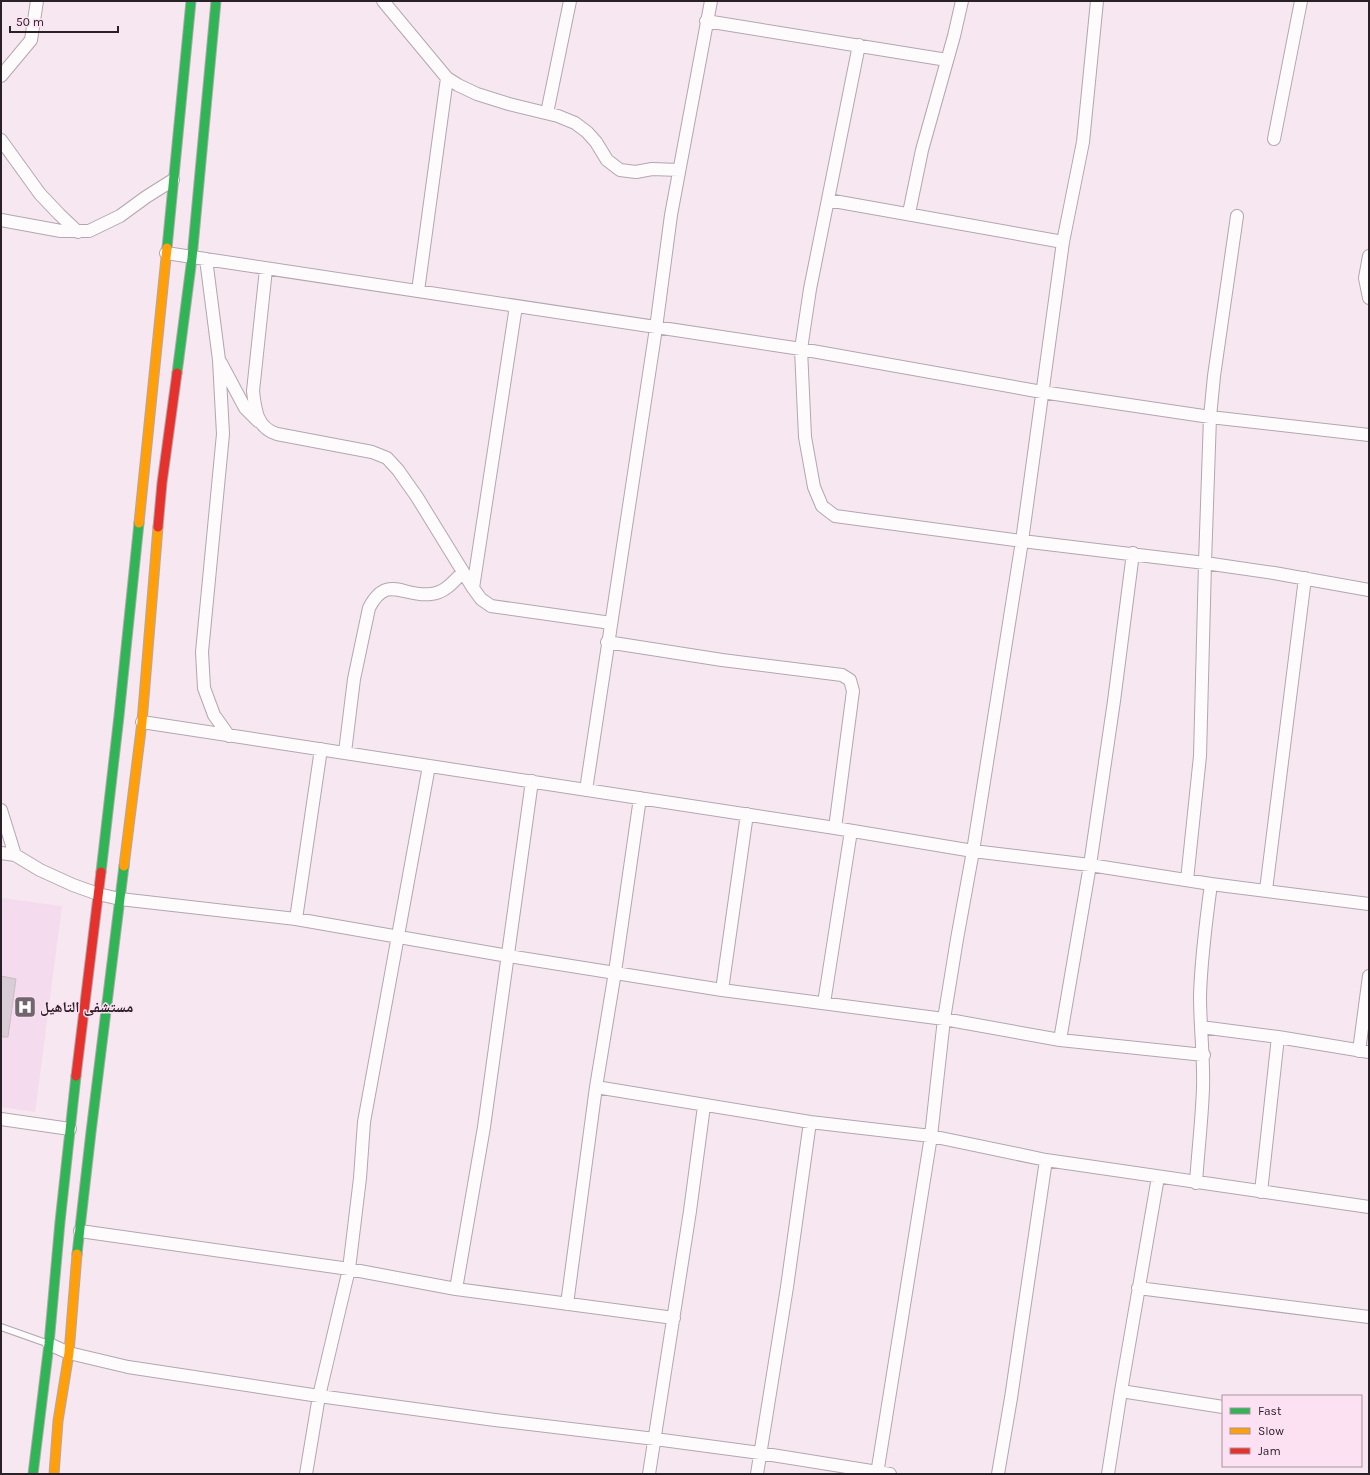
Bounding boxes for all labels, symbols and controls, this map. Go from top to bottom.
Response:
scale bar [10,8,118,34]
text: 50 m [16,15,44,29]
hospital icon: مستشفى التاهيل [12,994,38,1020]
place label: مستشفى التاهيل [40,998,133,1016]
legend [1222,1395,1362,1467]
text: Fast [1258,1404,1282,1418]
text: Slow [1258,1424,1284,1438]
text: Jam [1258,1444,1281,1458]

